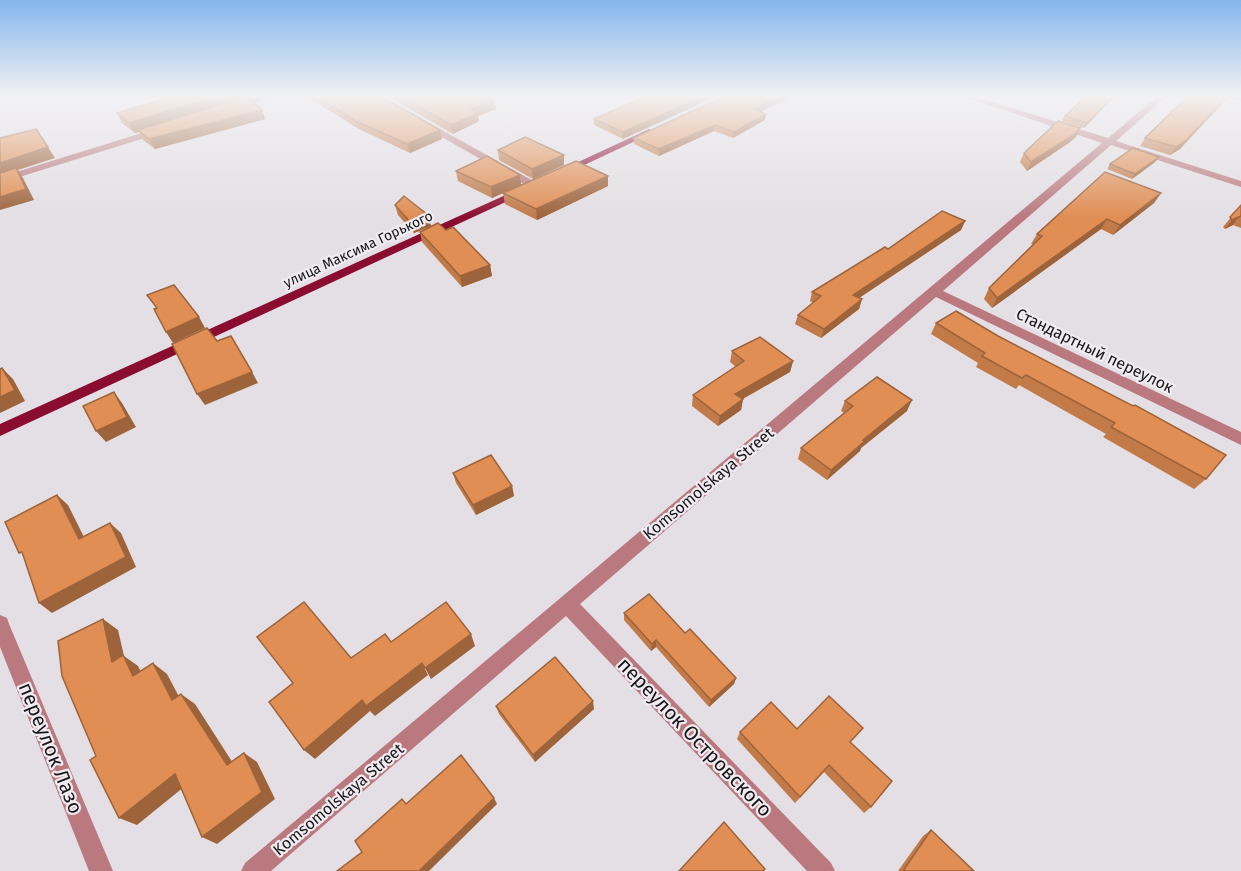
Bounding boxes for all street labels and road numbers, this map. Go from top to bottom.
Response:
street label: улица Максима Горького [281,207,436,292]
street label: Стандартный переулок [1013,304,1177,397]
street label: Komsomolskaya Street [639,423,778,544]
street label: переулок Островского [613,652,777,822]
street label: переулок Лазо [14,679,88,817]
street label: Komsomolskaya Street [269,739,408,860]

